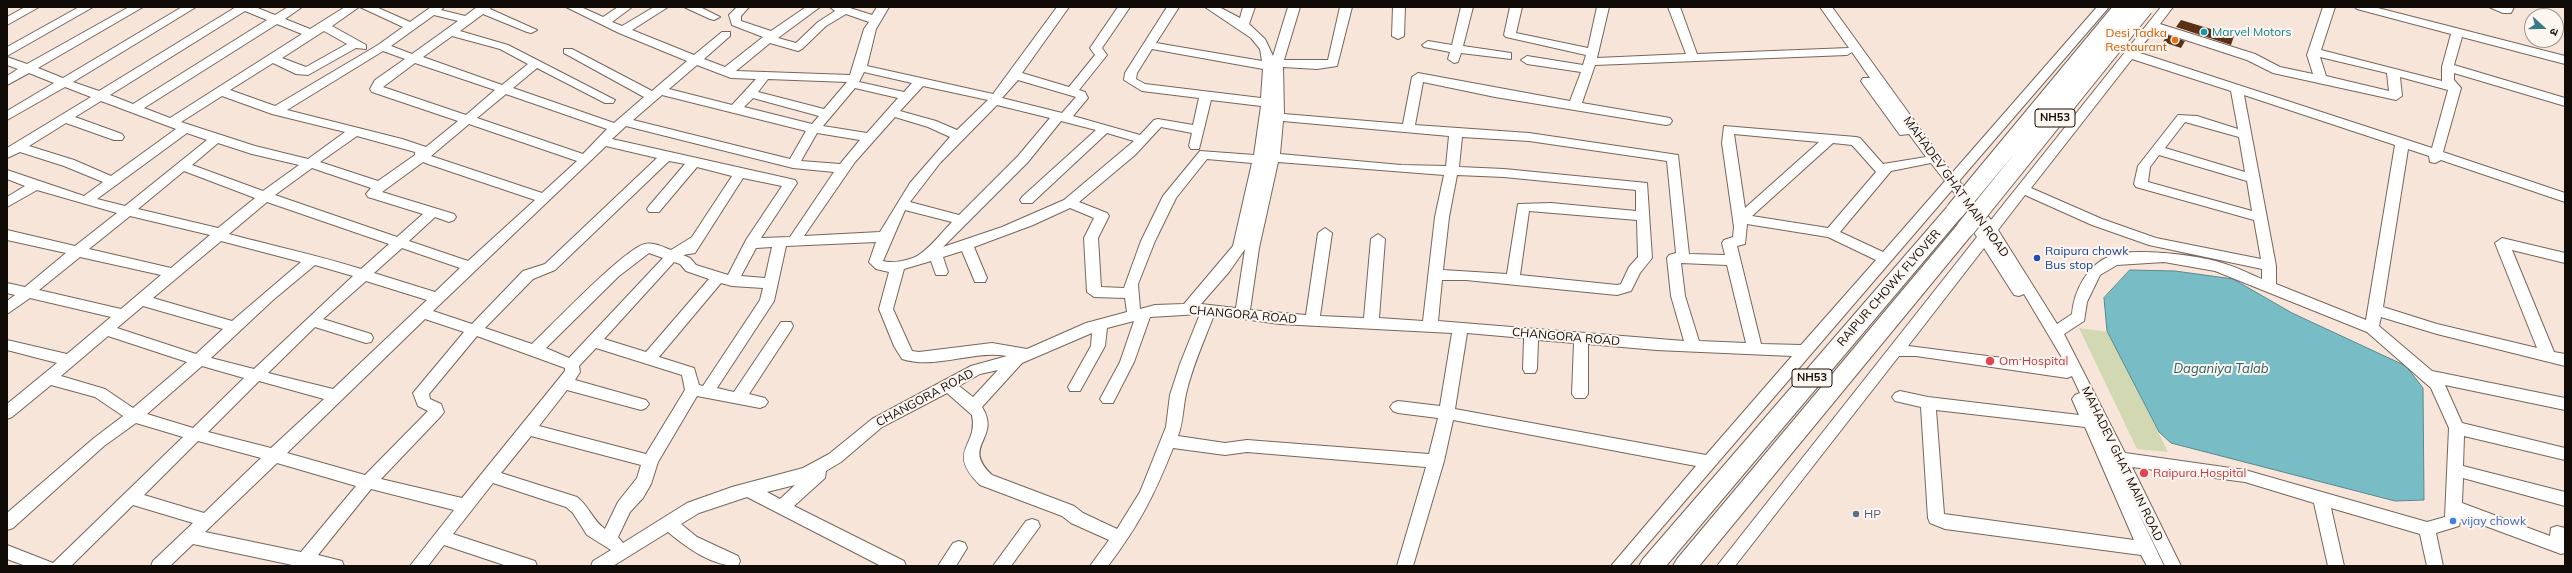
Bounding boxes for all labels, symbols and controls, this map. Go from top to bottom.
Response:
north arrow [2524,8,2564,48]
place label: Marvel Motors [2212,25,2291,39]
place label: Desi Tadka Restaurant [2105,26,2167,54]
text: उ [2547,26,2562,37]
marker: Marvel Motors [2199,27,2209,37]
marker: Desi Tadka Restaurant [2170,35,2180,45]
road number: NH53 [2035,109,2075,127]
street label: MAHADEV GHAT MAIN ROAD [1900,114,2012,260]
street label: RAIPUR CHOWK FLYOVER [1834,227,1944,349]
place label: Raipura chowk Bus stop [2045,244,2128,272]
marker: Raipura chowk Bus stop [2032,253,2042,263]
street label: CHANGORA ROAD [1188,303,1298,327]
street label: CHANGORA ROAD [1511,325,1621,349]
place label: Om Hospital [1999,354,2068,368]
marker: Om Hospital [1984,355,1996,367]
water label: Daganiya Talab [2173,361,2269,377]
street label: CHANGORA ROAD [874,366,976,430]
road number: NH53 [1792,369,1832,387]
street label: MAHADEV GHAT MAIN ROAD [2078,384,2166,544]
place label: Raipura Hospital [2153,466,2246,480]
marker: Raipura Hospital [2138,467,2150,479]
place label: HP [1864,507,1881,521]
marker: HP [1851,509,1861,519]
place label: vijay chowk [2461,514,2526,528]
marker: vijay chowk [2448,516,2458,526]

